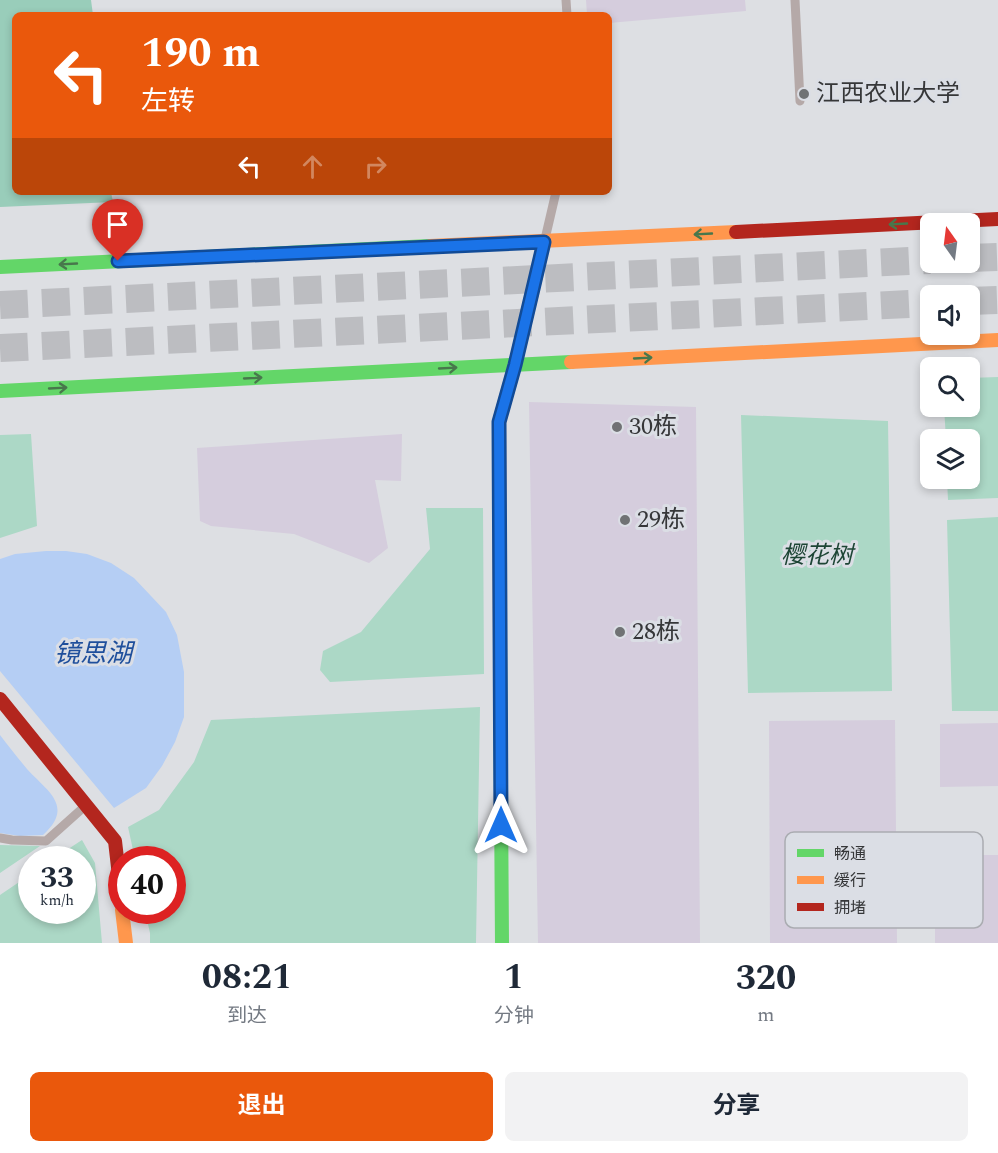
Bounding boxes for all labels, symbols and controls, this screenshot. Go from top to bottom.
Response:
text: 190 m [141,22,260,85]
icon: left [42,36,120,114]
place label: 江西农业大学 [816,76,960,112]
text: 左转 [141,81,195,123]
marker: 江西农业大学 [797,87,811,101]
icon: left [233,150,266,183]
icon: ahead [296,150,329,183]
icon: right [359,150,392,183]
pin [92,199,143,261]
icon: arrive [101,208,134,241]
north arrow [920,213,980,273]
map controls [920,213,980,489]
one-way arrow [888,219,908,230]
one-way arrow [693,228,713,239]
one-way arrow [58,258,78,269]
button: sound [920,285,980,345]
one-way arrow [632,353,652,364]
button: search [920,357,980,417]
one-way arrow [437,363,457,374]
one-way arrow [243,373,263,384]
one-way arrow [48,383,68,394]
place label: 30栋 [629,409,677,445]
marker: 30栋 [610,420,624,434]
button: layers [920,429,980,489]
place label: 29栋 [637,502,685,538]
marker: 29栋 [618,513,632,527]
park label: 樱花树 [781,538,856,574]
place label: 28栋 [632,614,680,650]
marker: 28栋 [613,625,627,639]
water label: 镜思湖 [54,634,136,674]
position arrow [469,793,533,857]
legend [785,832,983,928]
text: 畅通 [834,842,866,866]
speed limit sign: 40 [108,846,186,924]
text: 33 [40,855,74,901]
text: 缓行 [834,869,866,893]
text: km/h [40,889,74,912]
text: 拥堵 [834,896,866,920]
text: 08:21 [202,950,292,1005]
text: 1 [504,950,524,1005]
text: 320 [736,951,796,1006]
text: m [757,1000,775,1030]
text: 到达 [227,1001,267,1031]
text: 分钟 [494,1001,534,1031]
button: 退出 [30,1072,493,1141]
button: 分享 [505,1072,968,1141]

